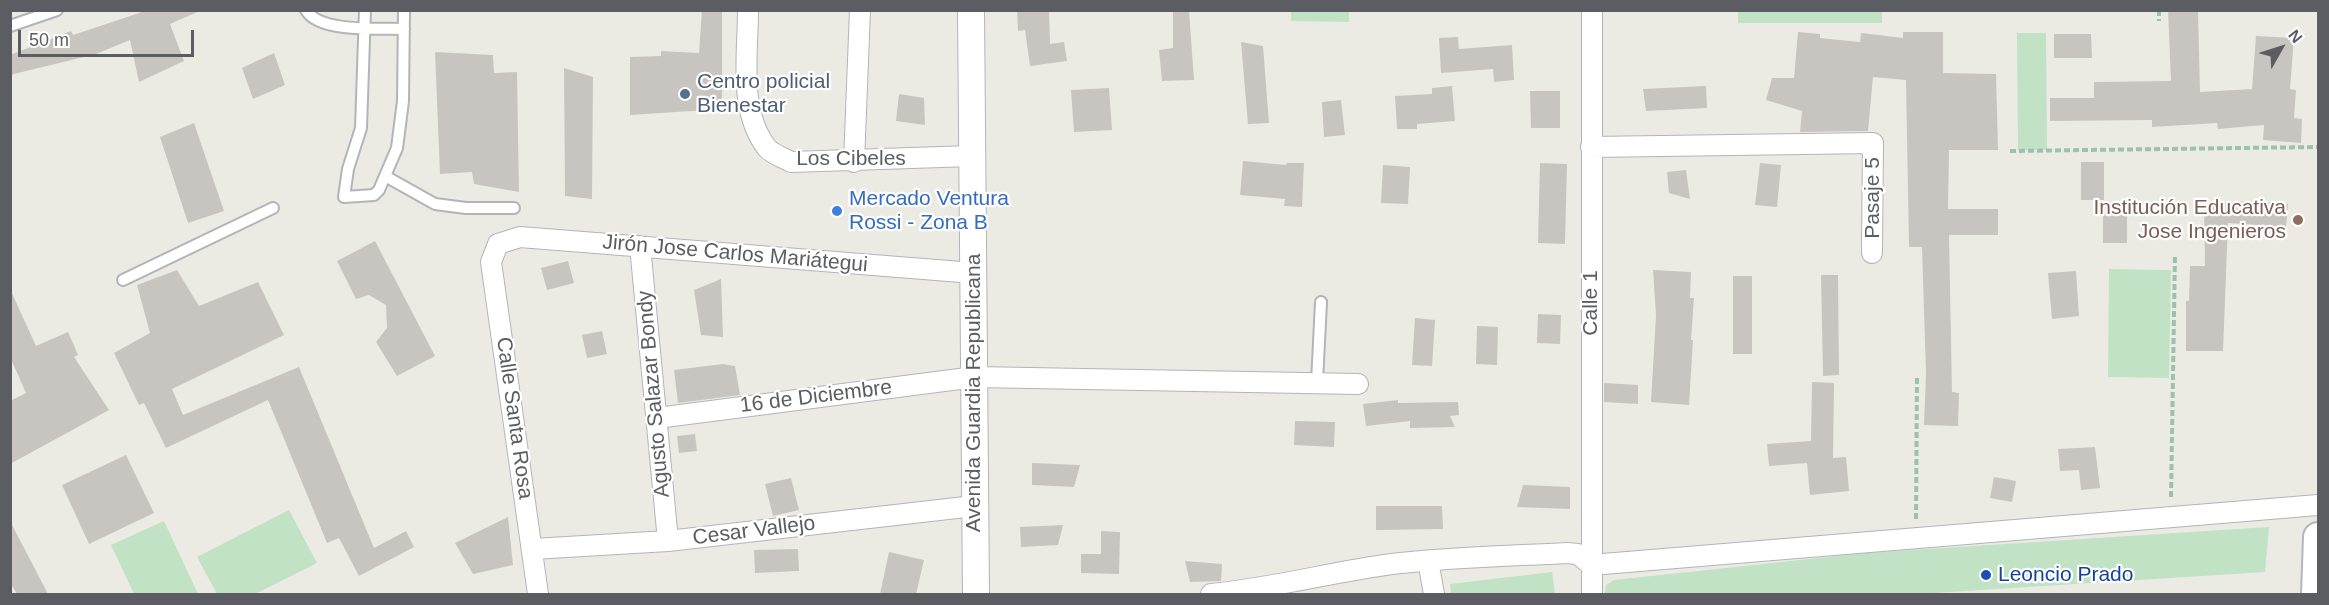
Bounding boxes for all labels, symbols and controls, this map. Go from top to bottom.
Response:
scale bar [21,18,196,56]
north arrow [2251,18,2311,78]
text: N [2285,27,2306,46]
text: 50 m [29,30,69,50]
place label: Centro policial Bienestar [697,69,830,119]
marker: Centro policial Bienestar [678,87,692,101]
street label: Los Cibeles [796,146,906,172]
street label: Pasaje 5 [1860,157,1886,239]
place label: Mercado Ventura Rossi - Zona B [849,186,1009,236]
place label: Institución Educativa Jose Ingenieros [2093,195,2286,245]
marker: Mercado Ventura Rossi - Zona B [830,204,844,218]
marker: Institución Educativa Jose Ingenieros [2291,213,2305,227]
street label: Jirón Jose Carlos Mariátegui [601,230,869,278]
street label: Avenida Guardia Republicana [961,254,987,532]
street label: Calle 1 [1578,270,1604,336]
street label: Agusto Salazar Bondy [632,289,676,499]
street label: Calle Santa Rosa [490,335,538,501]
street label: 16 de Diciembre [739,375,893,419]
street label: Cesar Vallejo [691,511,817,551]
place label: Leoncio Prado [1998,562,2133,588]
marker: Leoncio Prado [1979,568,1993,582]

